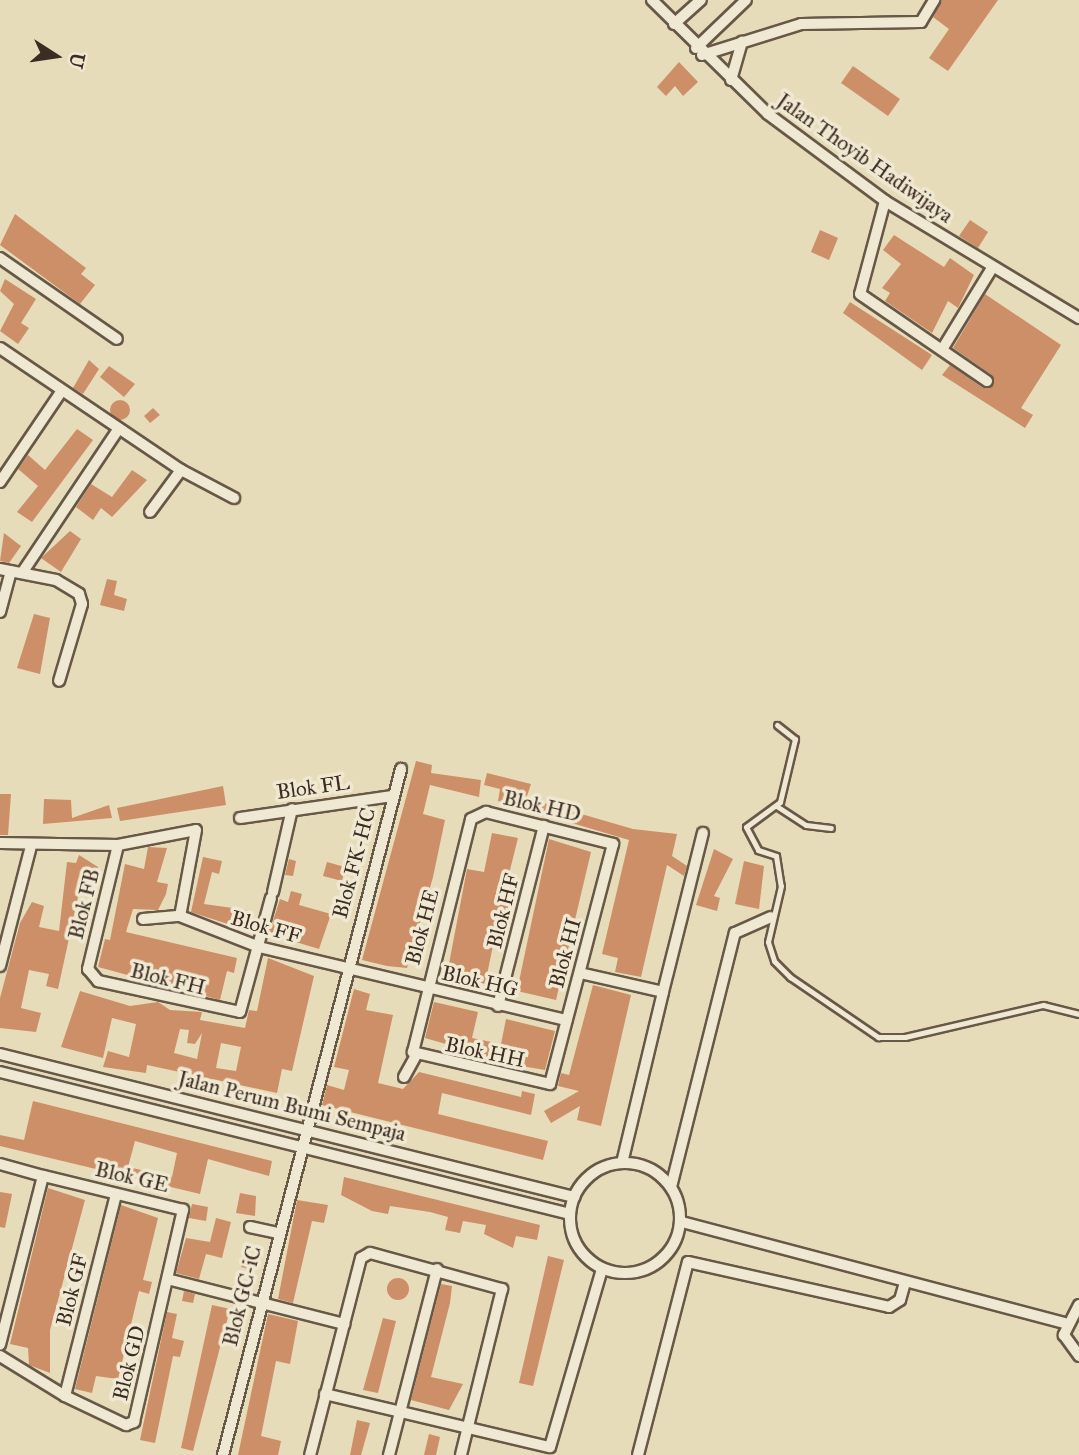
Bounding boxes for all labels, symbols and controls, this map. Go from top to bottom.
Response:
north arrow [21,21,91,91]
text: U [64,51,90,70]
street label: Jalan Thoyib Hadiwijaya [772,88,958,228]
street label: Blok FL [275,769,351,805]
street label: Blok HD [501,785,583,827]
street label: Blok FK-HC [327,805,381,921]
street label: Blok FB [63,866,105,942]
street label: Blok HF [482,871,524,951]
street label: Blok HE [400,886,444,968]
street label: Blok FF [228,905,304,949]
street label: Blok HI [544,915,586,991]
street label: Blok FH [128,958,208,1000]
street label: Blok HG [439,960,521,1002]
street label: Blok HH [443,1031,527,1073]
street label: Jalan Perum Bumi Sempaja [176,1066,408,1146]
street label: Blok GE [93,1156,171,1198]
street label: Blok GC-iC [217,1243,267,1349]
street label: Blok GF [51,1251,93,1329]
street label: Blok GD [108,1323,150,1403]

